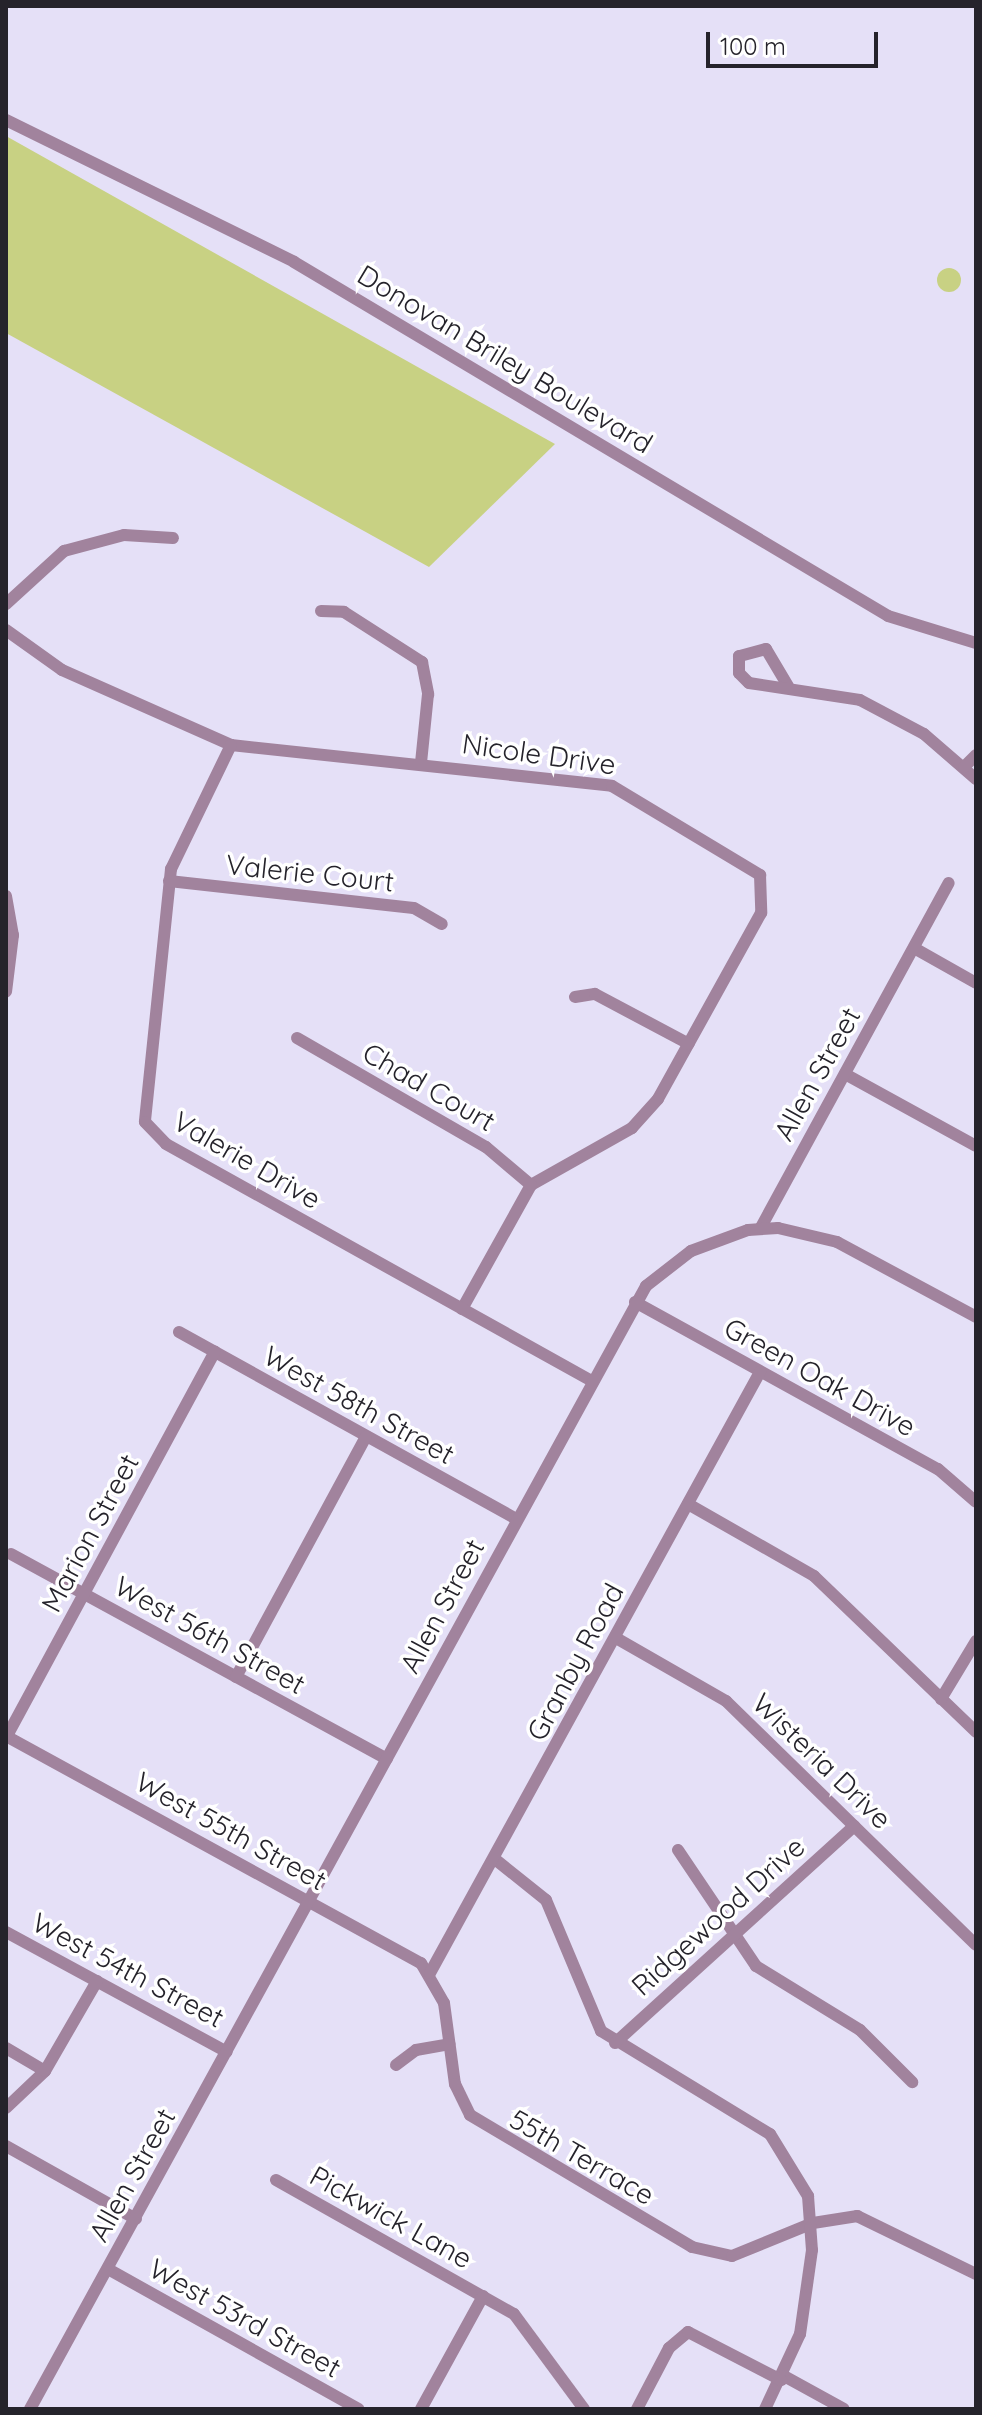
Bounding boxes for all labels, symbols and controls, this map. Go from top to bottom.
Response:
scale bar [710,16,882,66]
text: 100 m [720,31,786,61]
street label: Donovan Briley Boulevard [352,258,658,460]
street label: Nicole Drive [460,727,618,781]
street label: Valerie Court [224,847,396,899]
street label: Allen Street [767,1002,867,1146]
street label: Chad Court [357,1036,501,1138]
street label: Valerie Drive [167,1104,327,1216]
street label: Green Oak Drive [718,1311,922,1443]
street label: West 58th Street [258,1339,460,1471]
street label: Marion Street [34,1448,146,1618]
street label: Allen Street [393,1533,491,1679]
street label: West 56th Street [109,1569,311,1701]
street label: Granby Road [520,1578,630,1746]
street label: Wisteria Drive [746,1686,898,1836]
street label: West 55th Street [130,1765,332,1897]
street label: Ridgewood Drive [625,1829,811,2003]
street label: West 54th Street [26,1905,230,2035]
street label: 55th Terrace [504,2102,660,2212]
street label: Allen Street [82,2103,182,2247]
street label: Pickwick Lane [304,2159,478,2275]
street label: West 53rd Street [143,2251,347,2385]

